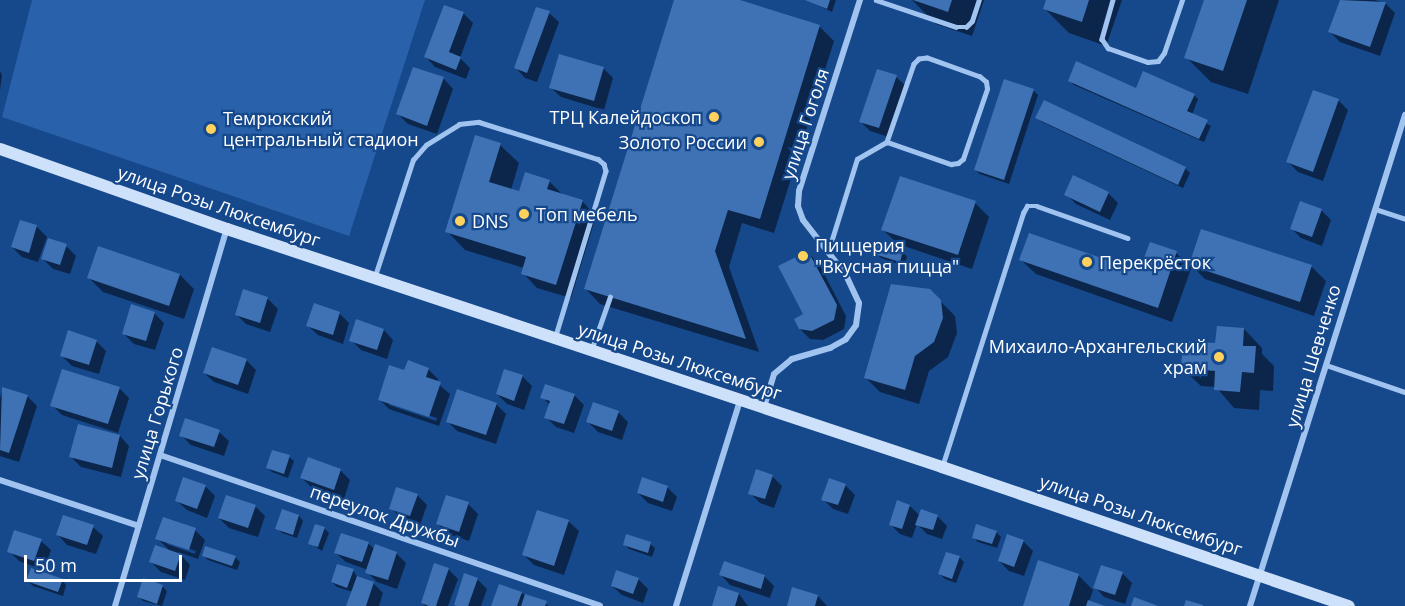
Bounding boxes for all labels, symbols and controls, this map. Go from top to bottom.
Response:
street label: улица Гоголя [777,66,833,182]
place label: ТРЦ Калейдоскоп [549,106,702,128]
place label: Темрюкский центральный стадион [223,108,419,150]
marker: ТРЦ Калейдоскоп [707,110,721,124]
marker: Темрюкский центральный стадион [204,122,218,136]
place label: Золото России [619,131,747,153]
marker: Золото России [752,135,766,149]
street label: улица Розы Люксембург [115,161,323,251]
place label: Топ мебель [536,203,638,225]
marker: Топ мебель [517,207,531,221]
place label: DNS [472,210,508,232]
marker: DNS [453,214,467,228]
place label: Пиццерия "Вкусная пицца" [815,235,959,278]
marker: Пиццерия "Вкусная пицца" [796,249,810,263]
place label: Перекрёсток [1099,251,1211,273]
marker: Перекрёсток [1080,255,1094,269]
street label: улица Шевченко [1281,282,1345,430]
street label: улица Розы Люксембург [575,318,785,404]
place label: Михаило-Архангельский храм [989,336,1207,378]
street label: улица Горького [127,344,187,482]
marker: Михаило-Архангельский храм [1212,350,1226,364]
street label: улица Розы Люксембург [1037,470,1245,560]
street label: переулок Дружбы [307,480,463,552]
scale bar [27,543,184,581]
text: 50 m [35,553,77,577]

